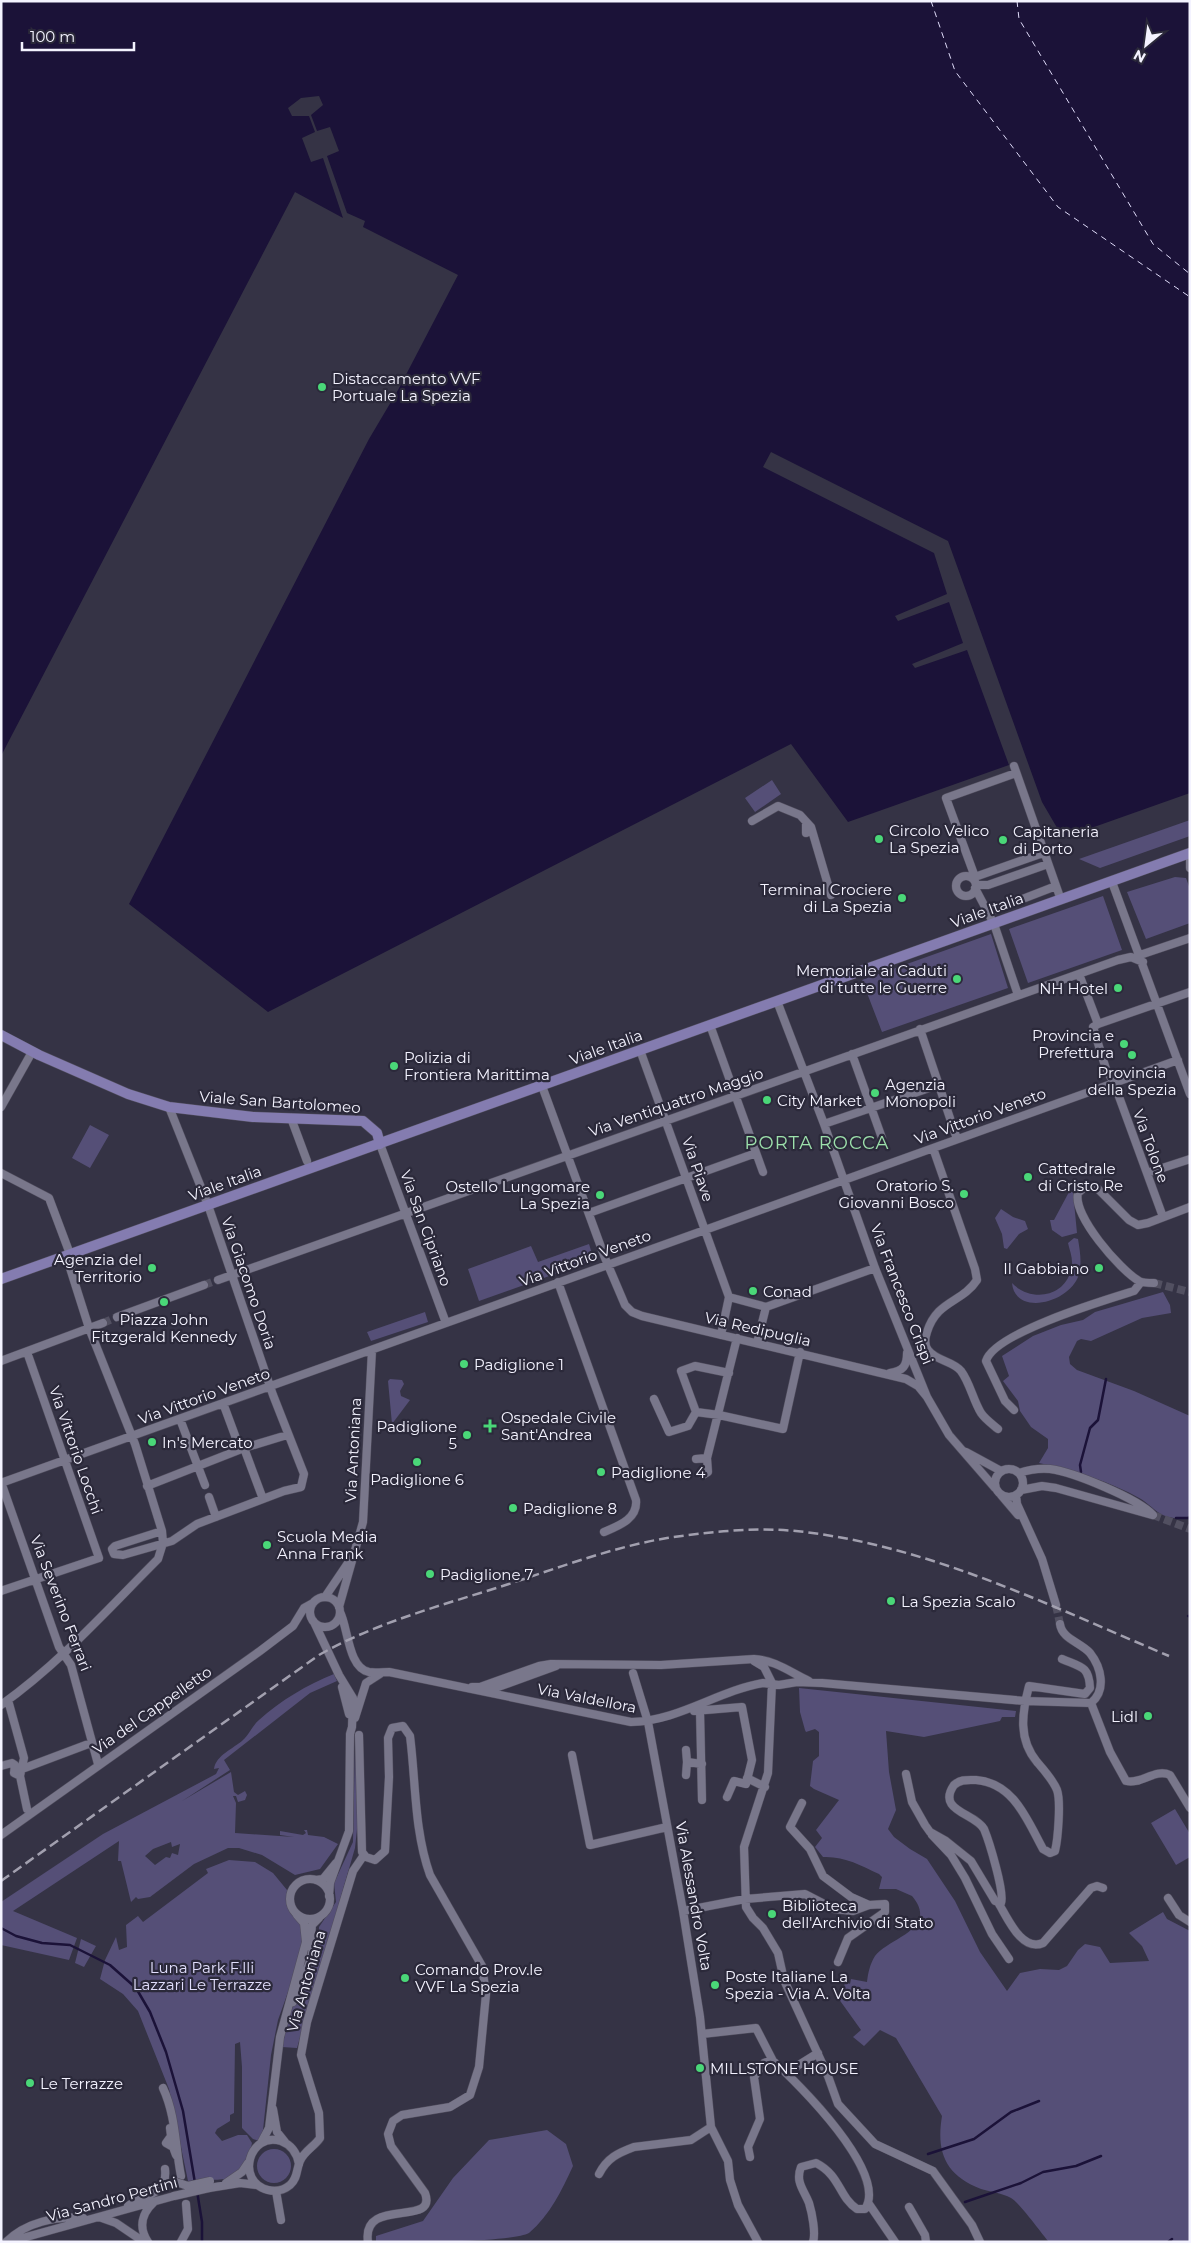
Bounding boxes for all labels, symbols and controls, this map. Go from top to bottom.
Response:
scale bar [22,20,135,52]
north arrow [1121,20,1171,70]
text: 100 m [30,27,75,46]
text: N [1130,46,1149,67]
place label: Distaccamento VVF Portuale La Spezia [332,369,480,405]
marker: Distaccamento VVF Portuale La Spezia [316,381,328,393]
place label: Circolo Velico La Spezia [889,821,989,857]
place label: Capitaneria di Porto [1013,822,1099,858]
marker: Circolo Velico La Spezia [873,833,885,845]
marker: Capitaneria di Porto [997,834,1009,846]
place label: Terminal Crociere di La Spezia [760,880,892,916]
street label: Viale Italia [948,888,1026,932]
marker: Terminal Crociere di La Spezia [896,892,908,904]
place label: Memoriale ai Caduti di tutte le Guerre [796,961,947,997]
marker: Memoriale ai Caduti di tutte le Guerre [951,973,963,985]
place label: NH Hotel [1039,979,1108,998]
marker: NH Hotel [1112,982,1124,994]
street label: Viale Italia [567,1025,645,1069]
place label: Provincia e Prefettura [1032,1026,1114,1062]
marker: Provincia e Prefettura [1118,1038,1130,1050]
place label: Polizia di Frontiera Marittima [404,1048,550,1084]
marker: Provincia della Spezia [1126,1049,1138,1061]
marker: Polizia di Frontiera Marittima [388,1060,400,1072]
street label: Via Ventiquattro Maggio [586,1063,766,1141]
place label: Provincia della Spezia [1087,1063,1177,1099]
place label: Agenzia Monopoli [885,1075,956,1111]
street label: Via Vittorio Veneto [912,1083,1048,1149]
street label: Viale San Bartolomeo [199,1087,361,1117]
marker: Agenzia Monopoli [869,1087,881,1099]
place label: City Market [777,1091,862,1110]
marker: City Market [761,1094,773,1106]
street label: Via Tolone [1129,1107,1173,1185]
district label: PORTA ROCCA [745,1132,889,1154]
street label: Via Piave [678,1134,718,1204]
place label: Cattedrale di Cristo Re [1038,1159,1123,1195]
street label: Viale Italia [186,1161,264,1205]
street label: Via San Cipriano [396,1167,456,1289]
marker: Cattedrale di Cristo Re [1022,1171,1034,1183]
place label: Oratorio S. Giovanni Bosco [839,1176,954,1212]
place label: Ostello Lungomare La Spezia [446,1177,590,1213]
marker: Oratorio S. Giovanni Bosco [958,1188,970,1200]
marker: Ostello Lungomare La Spezia [594,1189,606,1201]
street label: Via Giacomo Doria [217,1214,281,1352]
street label: Via Francesco Crispi [866,1221,938,1367]
street label: Via Vittorio Veneto [517,1225,653,1291]
place label: Agenzia del Territorio [54,1250,142,1286]
place label: Il Gabbiano [1003,1259,1089,1278]
marker: Agenzia del Territorio [146,1262,158,1274]
marker: Il Gabbiano [1093,1262,1105,1274]
place label: Conad [763,1282,812,1301]
marker: Conad [747,1285,759,1297]
marker: Piazza John Fitzgerald Kennedy [158,1296,170,1308]
street label: Via Redipuglia [703,1308,813,1350]
place label: Piazza John Fitzgerald Kennedy [91,1310,238,1346]
place label: Padiglione 1 [474,1355,564,1374]
marker: Padiglione 1 [458,1358,470,1370]
street label: Via Vittorio Veneto [136,1363,272,1429]
street label: Via Vittorio Locchi [45,1383,107,1517]
street label: Via Antoniana [341,1397,365,1503]
place label: Ospedale Civile Sant'Andrea [501,1408,616,1444]
place label: Padiglione 5 [376,1417,457,1453]
marker: Ospedale Civile Sant'Andrea [483,1419,497,1433]
marker: Padiglione 5 [461,1429,473,1441]
place label: In's Mercato [162,1433,253,1452]
marker: In's Mercato [146,1436,158,1448]
marker: Padiglione 6 [411,1456,423,1468]
place label: Padiglione 4 [611,1463,705,1482]
marker: Padiglione 4 [595,1466,607,1478]
place label: Padiglione 6 [370,1470,464,1489]
place label: Padiglione 8 [523,1499,617,1518]
marker: Padiglione 8 [507,1502,519,1514]
place label: Scuola Media Anna Frank [277,1527,377,1563]
street label: Via Severino Ferrari [26,1532,96,1674]
marker: Scuola Media Anna Frank [261,1539,273,1551]
place label: Padiglione 7 [440,1565,533,1584]
marker: Padiglione 7 [424,1568,436,1580]
place label: La Spezia Scalo [901,1592,1015,1611]
marker: La Spezia Scalo [885,1595,897,1607]
street label: Via del Cappelletto [89,1662,215,1758]
street label: Via Valdellora [536,1679,638,1717]
place label: Lidl [1111,1707,1138,1726]
marker: Lidl [1142,1710,1154,1722]
street label: Via Alessandro Volta [671,1820,717,1972]
place label: Biblioteca dell'Archivio di Stato [782,1896,933,1932]
marker: Biblioteca dell'Archivio di Stato [766,1908,778,1920]
street label: Via Antoniana [282,1928,330,2034]
park label: Luna Park F.lli Lazzari Le Terrazze [133,1958,271,1994]
place label: Comando Prov.le VVF La Spezia [415,1960,542,1996]
place label: Poste Italiane La Spezia - Via A. Volta [725,1967,871,2003]
marker: Comando Prov.le VVF La Spezia [399,1972,411,1984]
marker: Poste Italiane La Spezia - Via A. Volta [709,1979,721,1991]
place label: MILLSTONE HOUSE [710,2059,859,2078]
marker: MILLSTONE HOUSE [694,2062,706,2074]
place label: Le Terrazze [40,2074,123,2093]
marker: Le Terrazze [24,2077,36,2089]
street label: Via Sandro Pertini [44,2172,180,2226]

